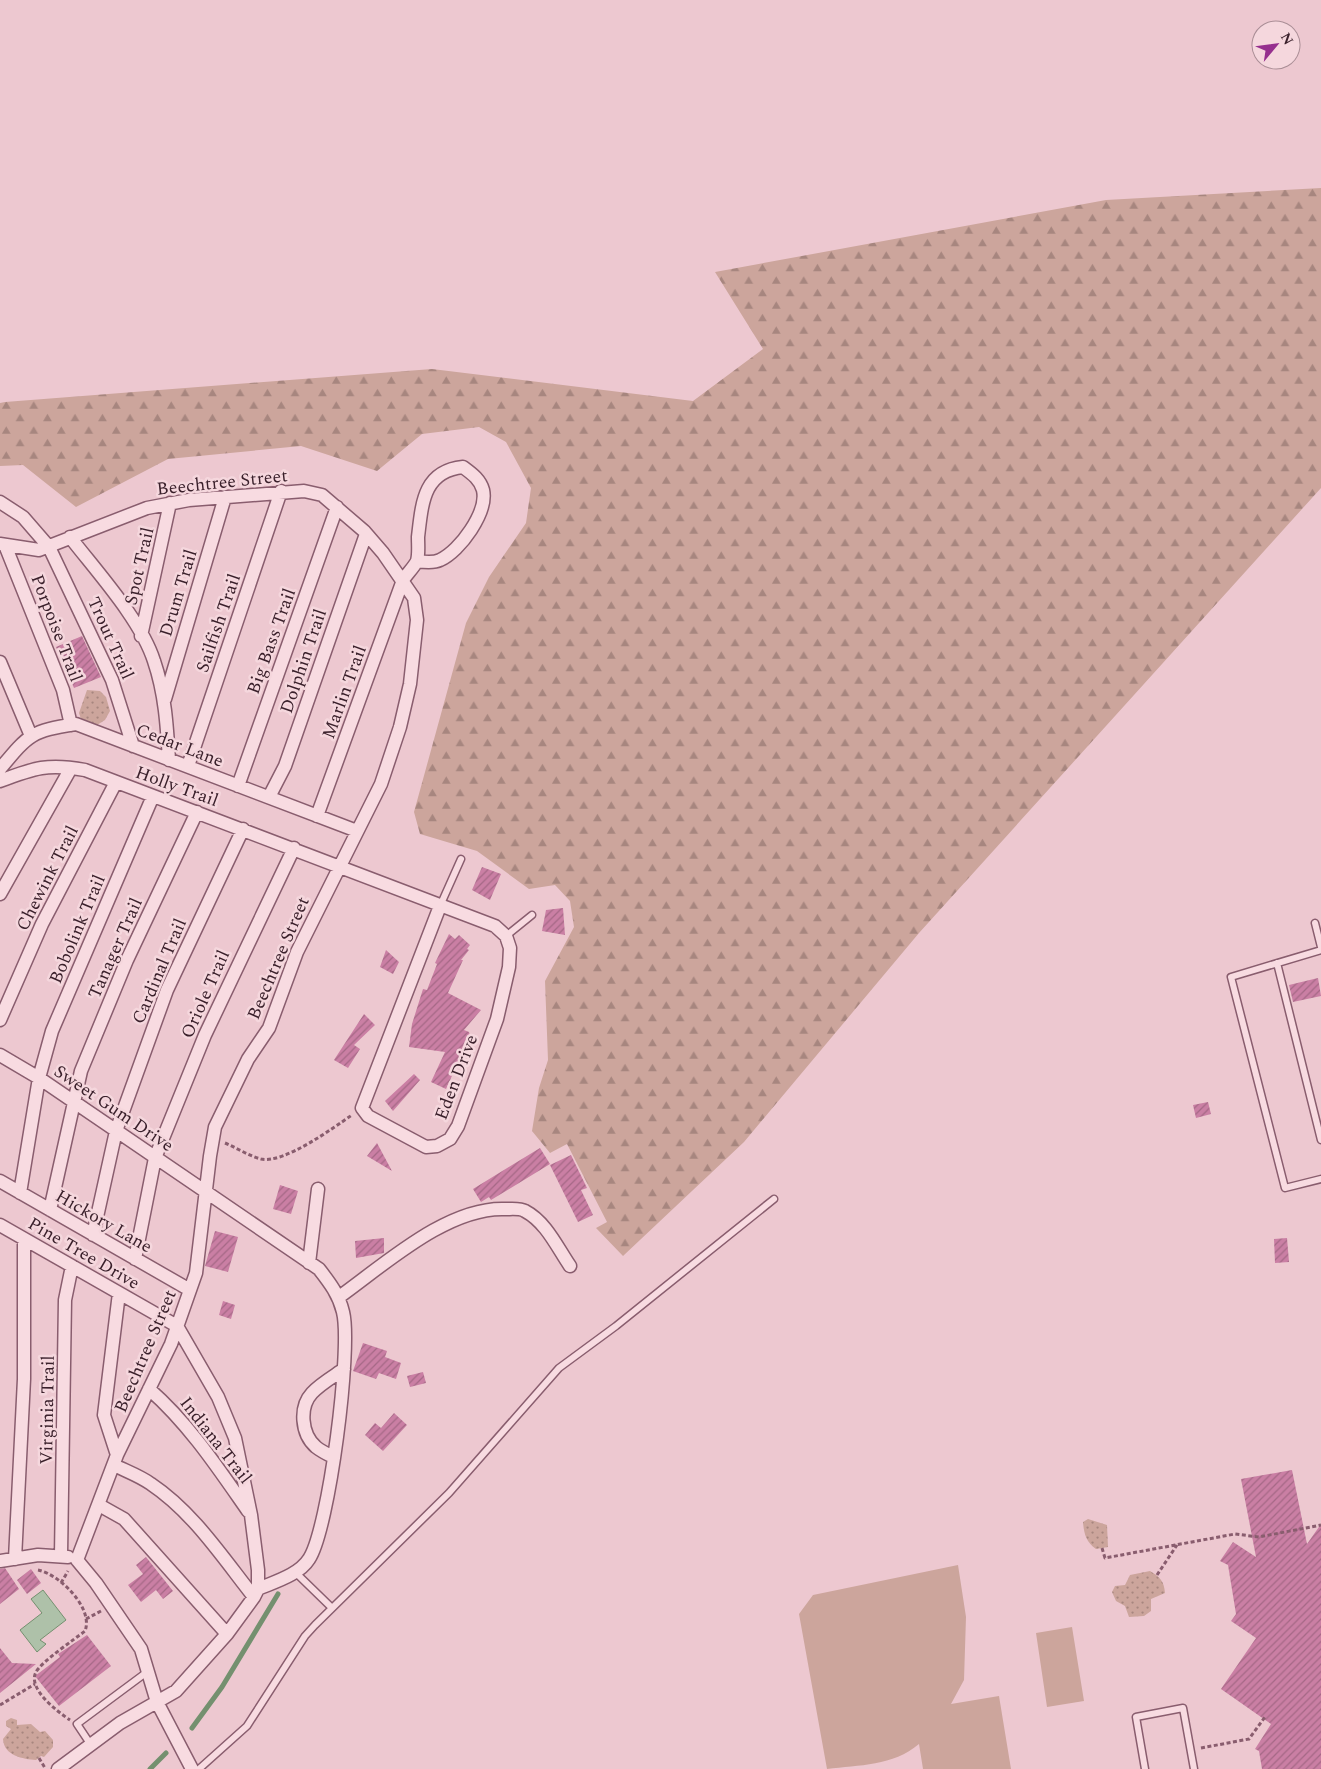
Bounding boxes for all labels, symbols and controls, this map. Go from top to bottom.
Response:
north arrow [1251,20,1301,70]
text: N [1275,29,1299,49]
street label: Beechtree Street [155,462,289,503]
street label: Spot Trail [117,525,162,608]
street label: Drum Trail [152,546,205,640]
street label: Porpoise Trail [24,570,89,686]
street label: Sailfish Trail [189,570,248,676]
street label: Big Bass Trail [240,584,303,698]
street label: Trout Trail [80,592,141,684]
street label: Dolphin Trail [273,605,334,717]
street label: Marlin Trail [315,642,374,743]
street label: Cedar Lane [132,716,227,774]
street label: Holly Trail [131,759,222,814]
street label: Chewink Trail [9,821,86,936]
street label: Bobolink Trail [42,870,113,988]
street label: Beechtree Street [240,892,317,1024]
street label: Tanager Trail [81,893,150,1003]
street label: Cardinal Trail [125,914,194,1028]
street label: Oriole Trail [174,946,237,1043]
street label: Eden Drive [428,1031,485,1124]
street label: Sweet Gum Drive [48,1058,179,1159]
street label: Hickory Lane [50,1183,157,1260]
street label: Pine Tree Drive [23,1210,145,1297]
street label: Beechtree Street [107,1285,184,1417]
street label: Virginia Trail [33,1355,62,1465]
street label: Indiana Trail [173,1391,258,1490]

